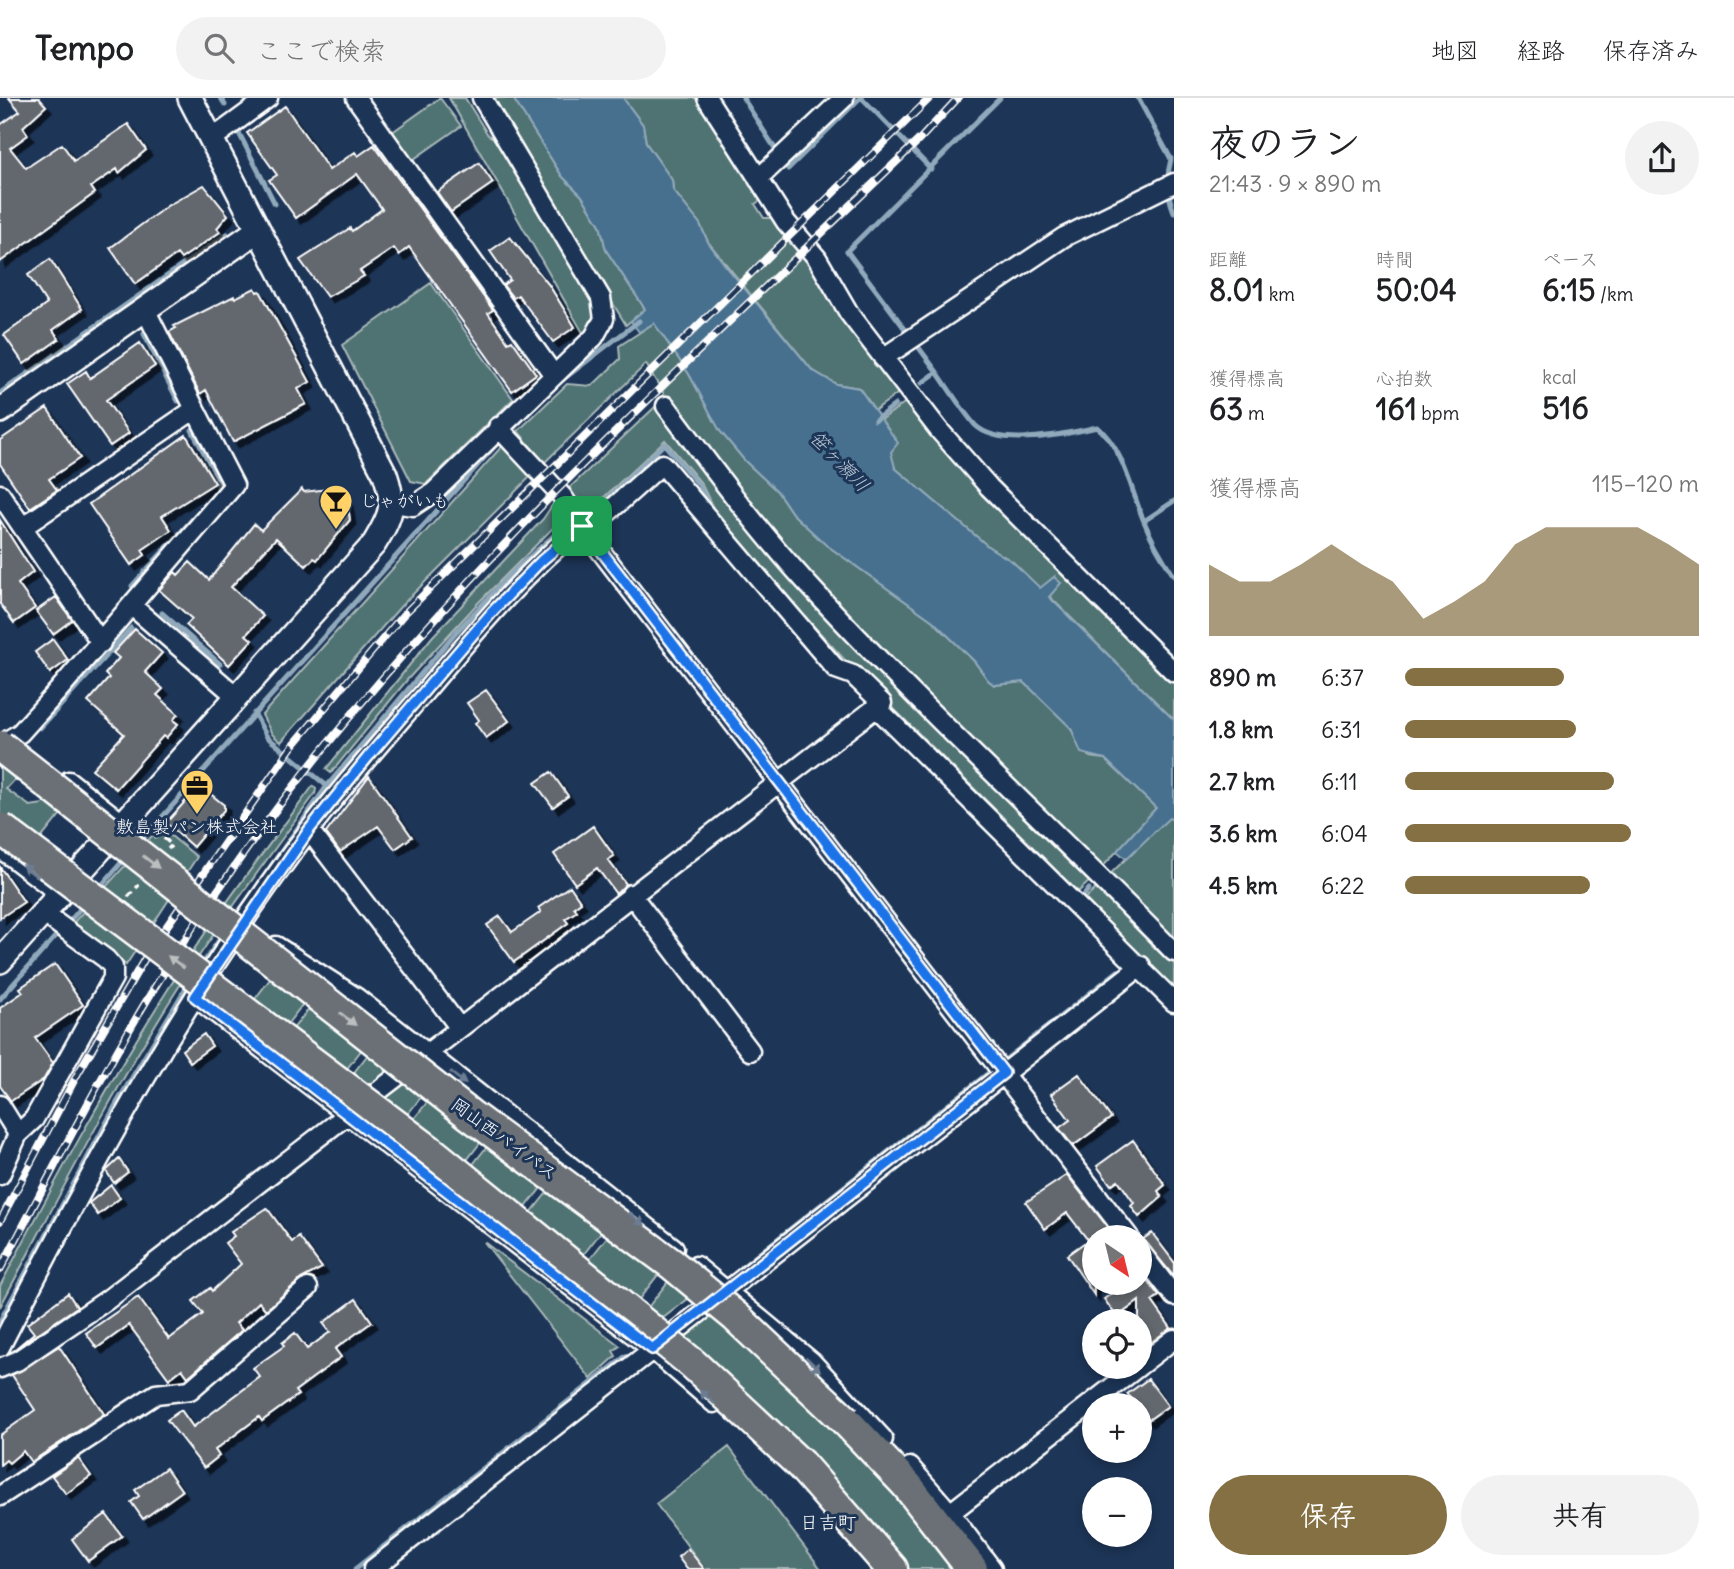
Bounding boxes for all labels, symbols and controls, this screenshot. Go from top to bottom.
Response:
search box [176,17,666,80]
text: Tempo [35,27,134,69]
icon: search [200,29,238,67]
text: ここで検索 [256,34,386,67]
text: 地図 [1431,35,1479,65]
text: 経路 [1517,35,1565,65]
text: 保存済み [1603,35,1699,65]
text: 夜のラン [1209,119,1361,166]
button: share [1625,121,1699,195]
text: 21:43 · 9 × 890 m [1209,169,1381,198]
text: 距離 [1209,247,1247,271]
text: 時間 [1376,247,1414,271]
text: ペース [1542,247,1598,271]
text: 8.01 [1209,271,1264,309]
text: 50:04 [1376,271,1457,309]
text: 6:15 [1542,271,1596,309]
text: km [1264,282,1295,306]
text: /km [1596,282,1633,306]
text: kcal [1542,365,1577,389]
text: 獲得標高 [1209,366,1285,390]
text: 心拍数 [1376,366,1433,390]
text: 516 [1542,389,1589,427]
text: 63 [1209,390,1243,428]
text: 161 [1376,390,1417,428]
text: m [1243,401,1265,425]
text: bpm [1417,401,1459,425]
water label: 笹ヶ瀬川 [805,425,875,497]
text: 115–120 m [1592,469,1699,498]
text: 獲得標高 [1209,473,1301,502]
bar icon: じゃがいも [317,482,355,531]
place label: じゃがいも [360,489,450,512]
pin [552,496,612,556]
icon: arrive [563,507,601,545]
text: 890 m [1209,663,1276,692]
text: 6:37 [1321,663,1364,692]
text: 1.8 km [1209,715,1274,744]
text: 6:31 [1321,715,1361,744]
office icon: 敷島製パン株式会社 [178,767,216,816]
text: 2.7 km [1209,767,1275,796]
text: 6:11 [1321,767,1358,796]
place label: 敷島製パン株式会社 [116,815,278,838]
text: 3.6 km [1209,819,1277,848]
text: 6:04 [1321,819,1368,848]
one-way arrow [141,855,159,870]
one-way arrow [21,864,39,879]
text: 4.5 km [1209,871,1278,900]
text: 6:22 [1321,871,1365,900]
one-way arrow [167,955,185,969]
one-way arrow [340,1011,357,1026]
one-way arrow [449,1071,467,1086]
street label: 岡山西バイパス [447,1092,562,1185]
one-way arrow [628,1212,646,1227]
north arrow [1082,1225,1152,1295]
map controls [1082,1225,1152,1547]
button: locate [1082,1309,1152,1379]
one-way arrow [804,1355,821,1372]
one-way arrow [698,1389,716,1405]
button: + [1082,1393,1152,1463]
button: 保存 [1209,1475,1447,1555]
button: 共有 [1461,1475,1699,1555]
button: − [1082,1477,1152,1547]
district label: 日吉町 [799,1510,857,1534]

